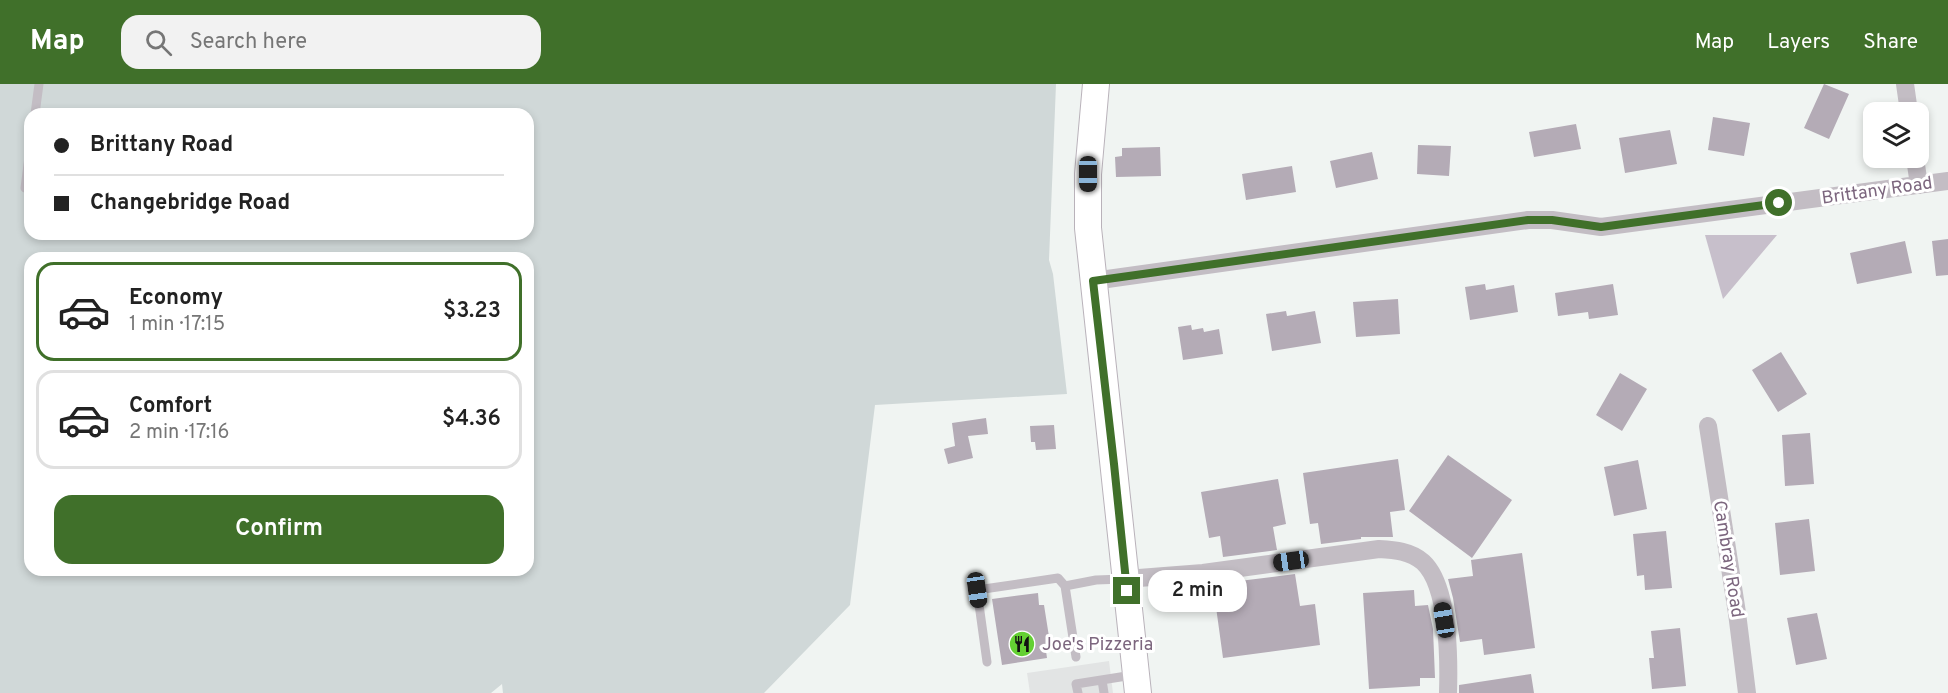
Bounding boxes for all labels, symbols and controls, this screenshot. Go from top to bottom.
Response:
search box [121,15,541,69]
text: Map [30,24,85,60]
icon: search [142,26,175,59]
text: Search here [190,29,307,56]
text: Map [1695,29,1734,56]
text: Layers [1767,29,1830,56]
text: Share [1863,29,1918,56]
map controls [1863,102,1929,168]
button: layers [1863,102,1929,168]
text: Brittany Road [90,132,233,159]
car [1079,156,1097,192]
street label: Brittany Road [1820,172,1934,211]
route start [1765,189,1792,216]
text: Changebridge Road [90,190,290,217]
icon: car [57,285,111,339]
text: Economy [129,285,223,312]
text: $3.23 [443,298,501,325]
text: 1 min · 17:15 [129,312,225,338]
icon: car [57,393,111,447]
text: Comfort [129,393,212,420]
text: $4.36 [442,406,501,433]
text: 2 min · 17:16 [129,420,230,446]
button: Confirm [54,495,504,564]
street label: Cambray Road [1707,499,1748,619]
car [1272,550,1310,572]
callout: 2 min [1148,570,1247,612]
car [966,571,988,609]
route end [1113,577,1140,604]
text: 2 min [1172,578,1223,604]
car [1432,601,1456,639]
restaurant icon: Joe's Pizzeria [1007,629,1037,659]
place label: Joe's Pizzeria [1042,634,1153,657]

